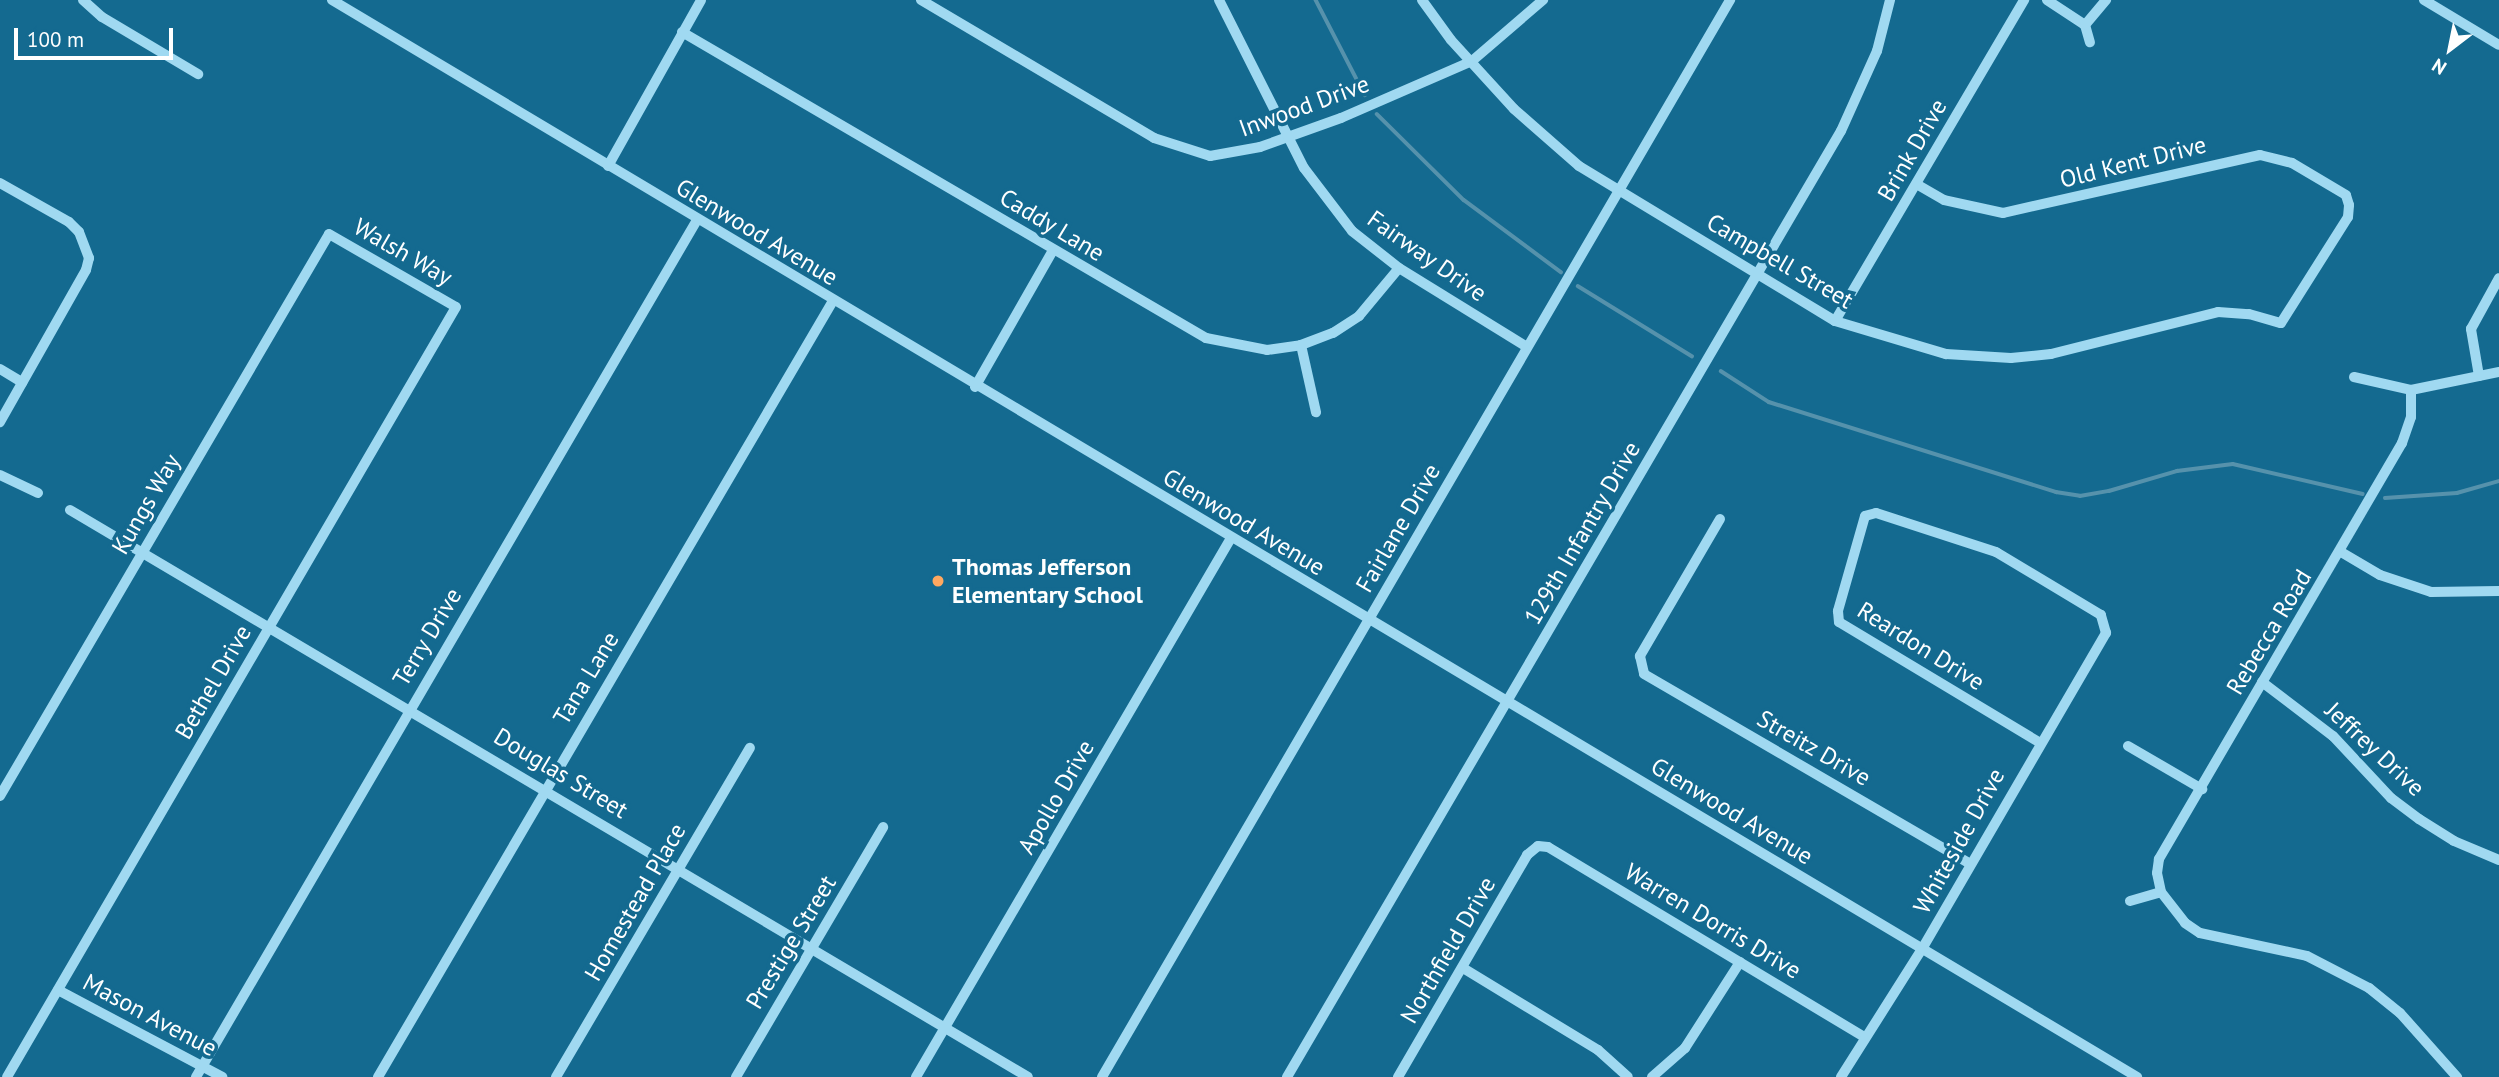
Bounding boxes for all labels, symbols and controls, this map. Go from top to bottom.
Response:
scale bar [18,14,177,58]
north arrow [2415,14,2485,84]
text: 100 m [27,26,84,53]
text: N [2427,53,2451,80]
street label: Inwood Drive [1235,69,1373,143]
street label: Brink Drive [1871,94,1953,206]
street label: Old Kent Drive [2057,130,2209,194]
street label: Glenwood Avenue [671,172,843,292]
street label: Caddy Lane [994,182,1110,268]
street label: Fairway Drive [1361,204,1493,308]
street label: Campbell Street [1702,207,1858,315]
street label: Walsh Way [348,212,458,292]
street label: 129th Infantry Drive [1518,436,1646,630]
street label: Kungs Way [106,449,186,559]
street label: Fairlane Drive [1350,459,1446,597]
street label: Glenwood Avenue [1158,462,1330,582]
place label: Thomas Jefferson Elementary School [952,553,1144,609]
street label: Rebecca Road [2220,564,2318,700]
marker: Thomas Jefferson Elementary School [930,573,946,589]
street label: Terry Drive [386,582,468,692]
street label: Reardon Drive [1852,596,1990,696]
street label: Bethel Drive [169,620,257,744]
street label: Tana Lane [547,626,625,730]
street label: Jeffrey Drive [2319,696,2431,802]
street label: Streitz Drive [1752,704,1876,792]
street label: Douglas Street [489,722,633,824]
street label: Apollo Drive [1012,735,1100,859]
street label: Glenwood Avenue [1646,751,1818,871]
street label: Whiteside Drive [1907,763,2011,919]
street label: Homestead Place [578,818,692,986]
street label: Warren Dorris Drive [1620,857,1806,985]
street label: Prestige Street [740,870,842,1014]
street label: Northfield Drive [1394,872,1502,1028]
street label: Mason Avenue [78,967,222,1063]

